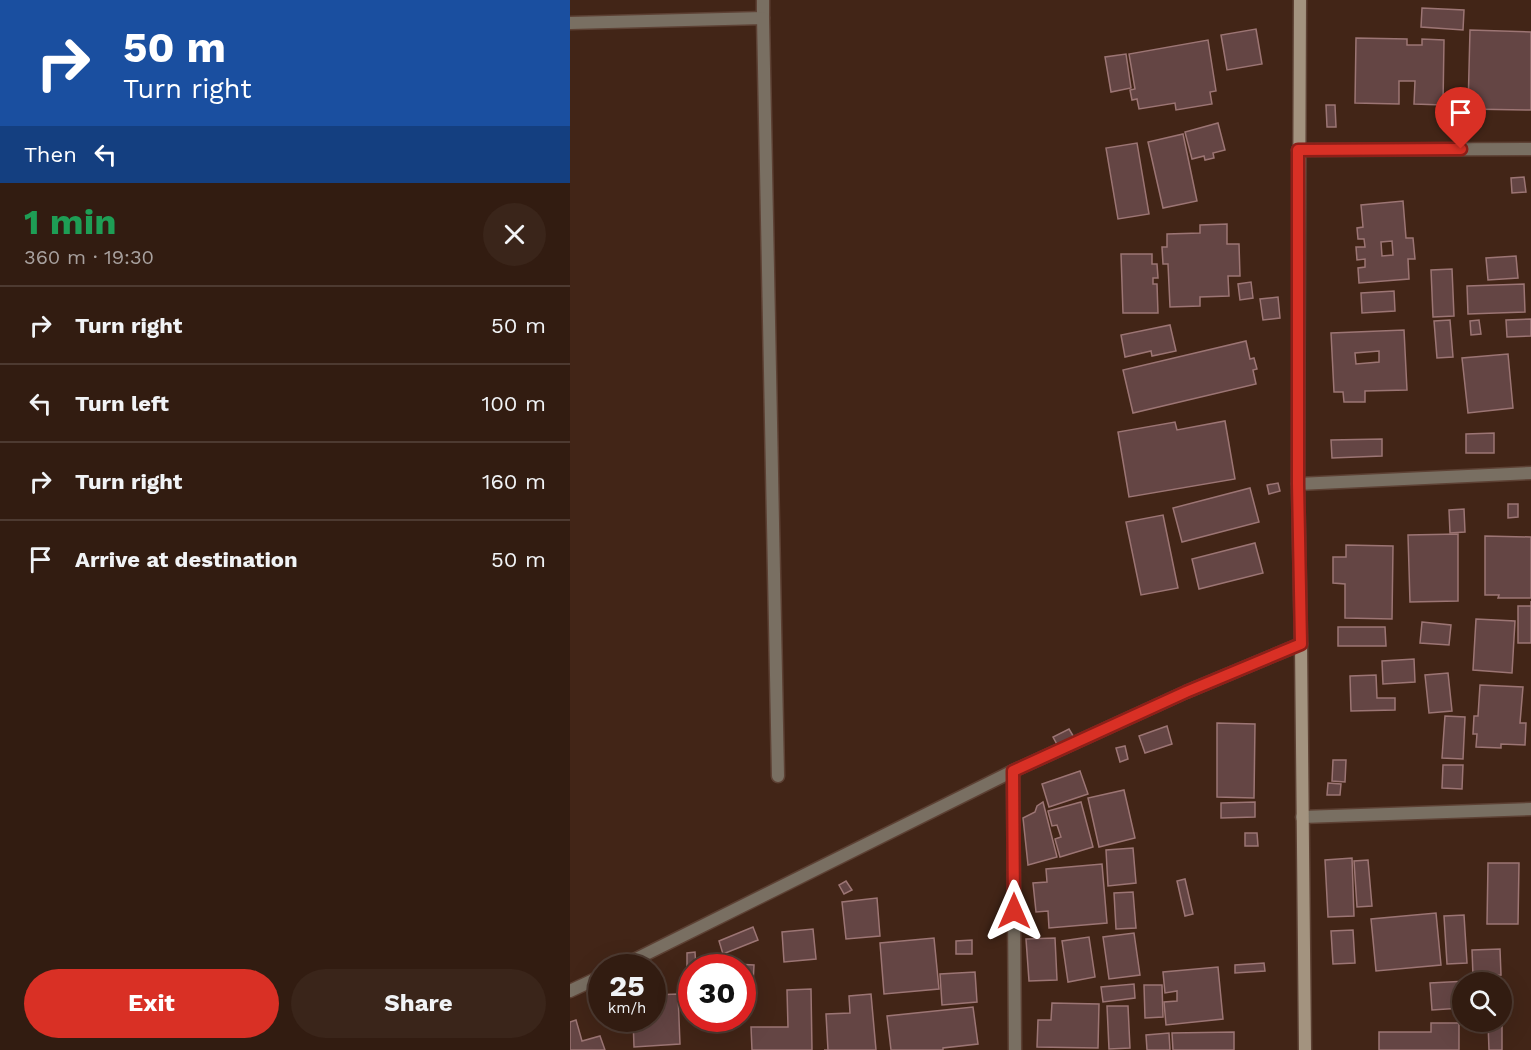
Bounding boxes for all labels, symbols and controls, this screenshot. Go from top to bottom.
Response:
text: 50 m [123,23,226,72]
icon: right [24,24,102,102]
text: Turn right [123,73,252,105]
pin [1435,87,1486,149]
icon: arrive [1444,96,1477,129]
icon: left [89,138,122,171]
text: Then [24,142,77,167]
text: 1 min [24,201,116,243]
button: close [483,203,546,266]
text: 360 m · 19:30 [24,245,154,269]
icon: right [24,309,57,342]
text: Turn right [75,313,182,338]
text: 50 m [491,313,546,338]
icon: left [24,387,57,420]
text: Turn left [75,391,169,416]
text: 100 m [482,391,546,416]
icon: right [24,465,57,498]
text: Turn right [75,469,182,494]
text: 160 m [482,469,546,494]
icon: arrive [24,543,57,576]
text: Arrive at destination [75,547,298,572]
text: 50 m [491,547,546,572]
position arrow [982,879,1046,943]
speed limit sign: 30 [678,954,756,1032]
text: 25 [609,968,645,1003]
button: Exit [24,969,279,1038]
button: Share [291,969,546,1038]
map controls [1452,972,1512,1032]
button: search [1452,972,1512,1032]
text: km/h [608,999,646,1017]

